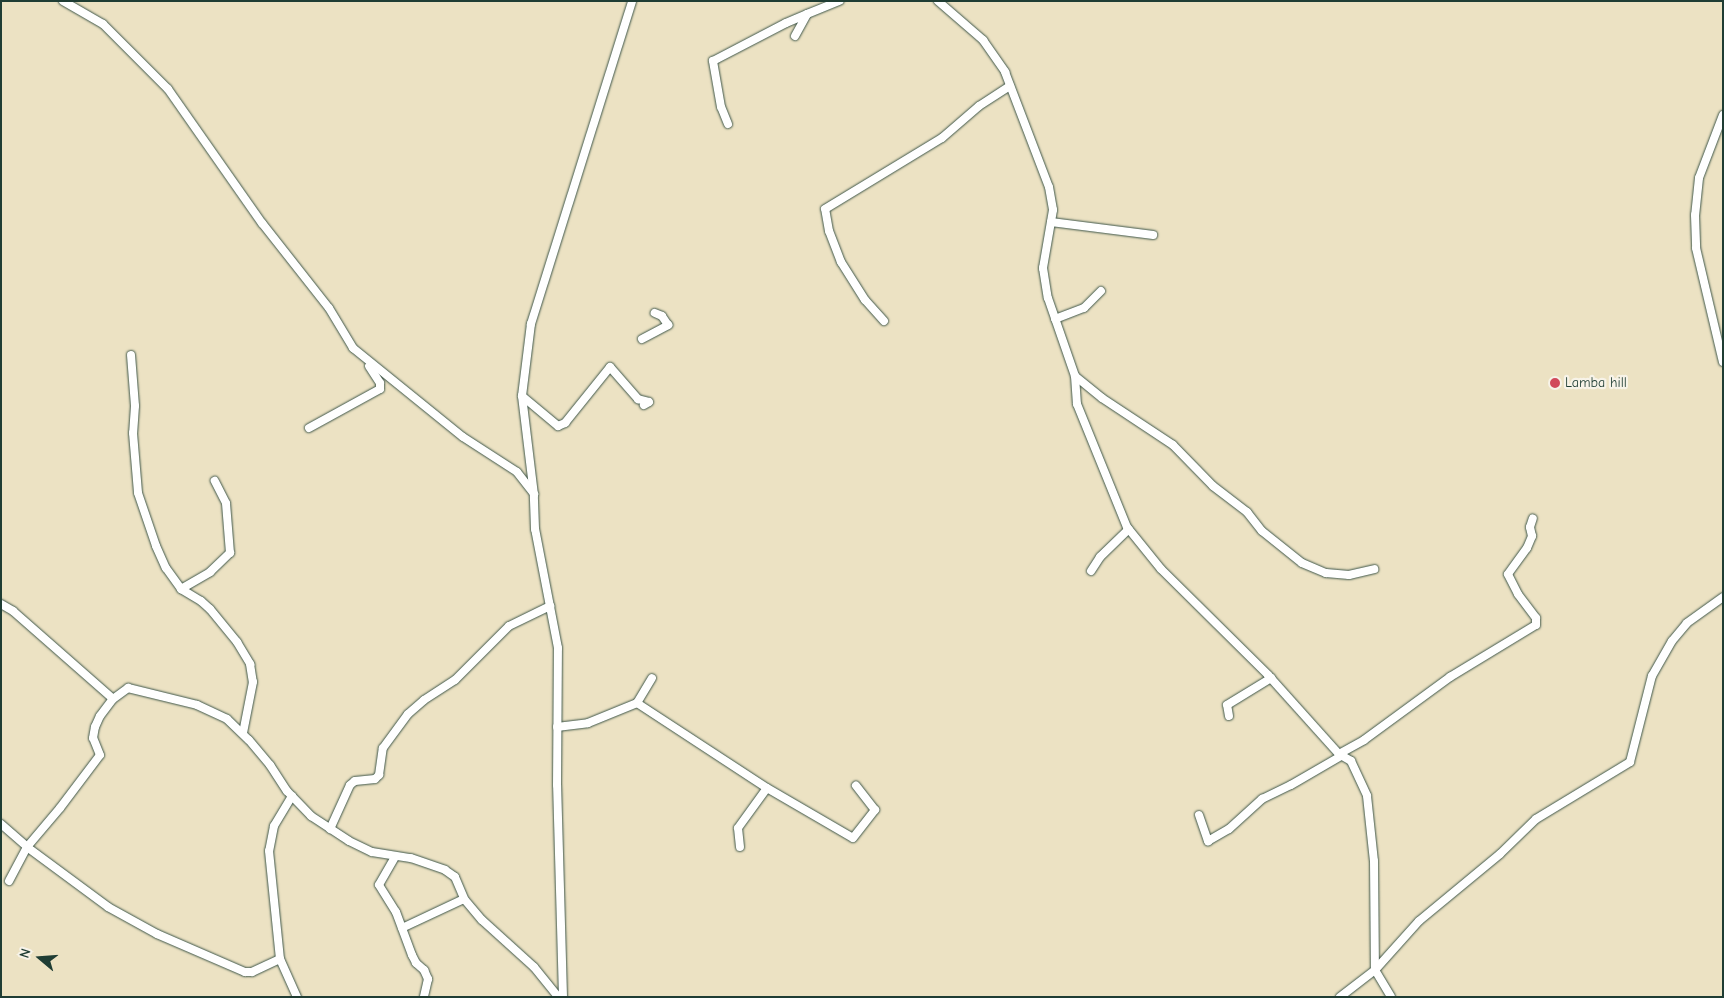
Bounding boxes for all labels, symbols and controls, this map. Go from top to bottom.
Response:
place label: Lamba hill [1565,375,1627,391]
marker: Lamba hill [1549,377,1561,389]
north arrow [15,933,65,983]
text: N [16,946,35,960]

